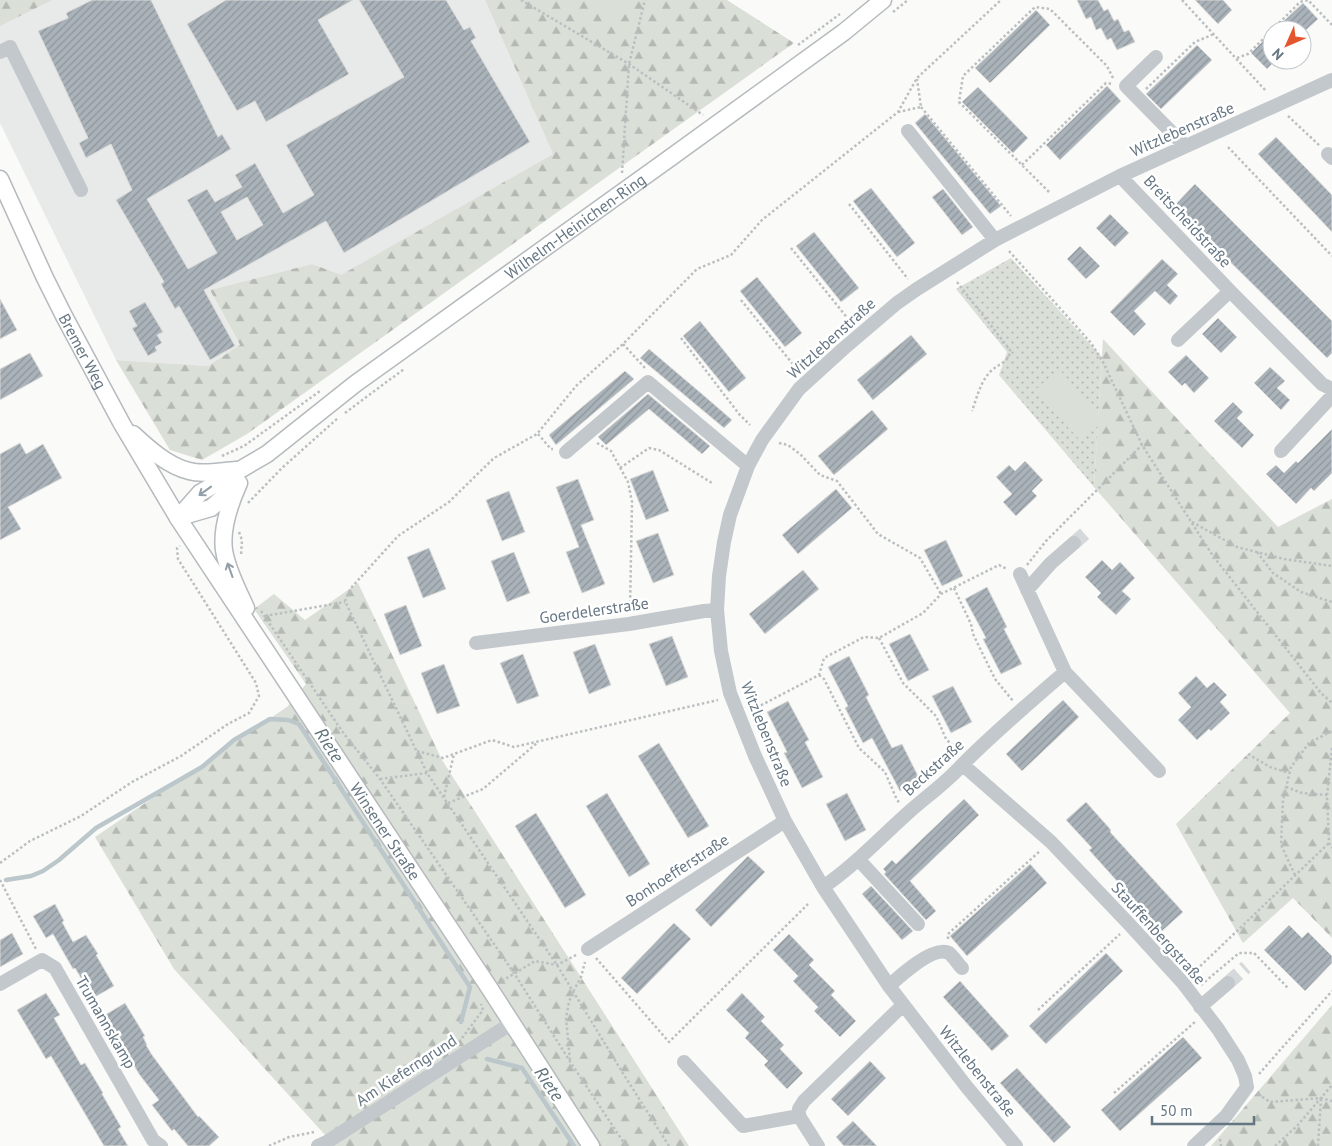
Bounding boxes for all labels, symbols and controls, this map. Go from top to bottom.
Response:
north arrow [1262,20,1312,70]
text: N [1268,45,1287,64]
street label: Witzlebenstraße [1127,97,1237,161]
street label: Wilhelm-Heinichen-Ring [501,169,649,283]
street label: Breitscheidstraße [1140,170,1236,272]
street label: Witzlebenstraße [783,293,879,383]
street label: Bremer Weg [54,310,111,392]
one-way arrow [198,486,212,496]
one-way arrow [225,563,234,578]
street label: Goerdelerstraße [538,592,650,628]
street label: Witzlebenstraße [737,679,797,789]
water label: Riete [310,723,349,767]
street label: Beckstraße [898,734,968,800]
street label: Winsener Straße [346,779,425,884]
street label: Bonhoefferstraße [622,829,732,911]
street label: Stauffenbergstraße [1108,878,1210,988]
street label: Trumannskamp [71,972,141,1072]
street label: Witzlebenstraße [935,1021,1021,1121]
street label: Am Kieferngrund [352,1030,460,1110]
water label: Riete [530,1062,570,1106]
scale bar [1152,1094,1254,1126]
text: 50 m [1160,1101,1193,1120]

